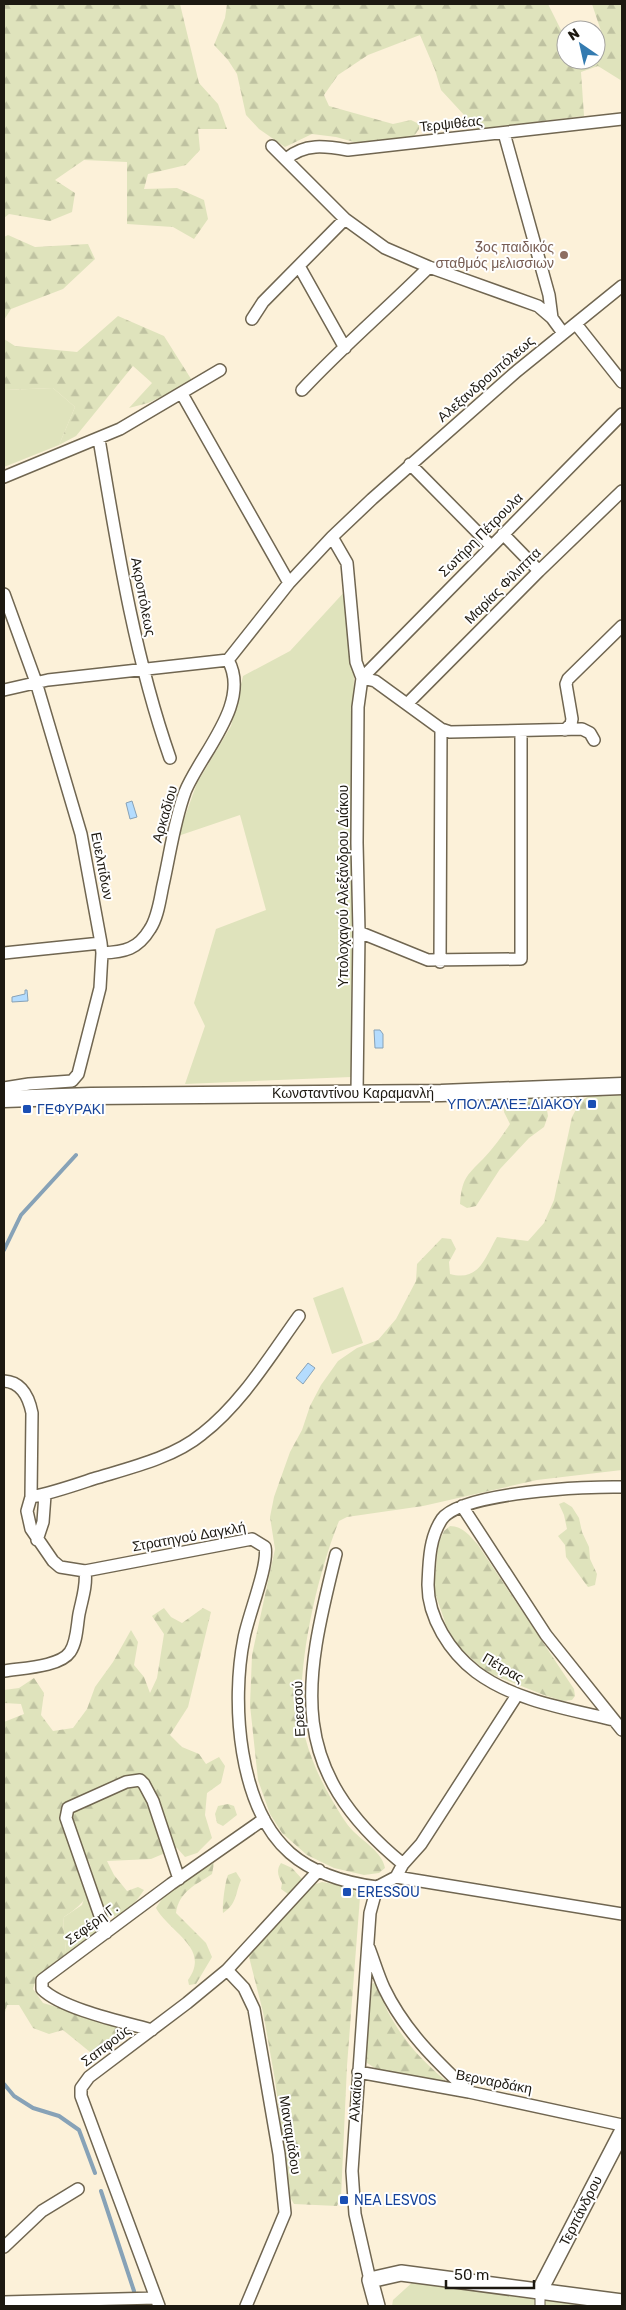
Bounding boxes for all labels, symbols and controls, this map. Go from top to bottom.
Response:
north arrow [556,20,606,70]
text: N [565,25,583,45]
street label: Τερψιθέας [419,112,484,136]
place label: 3ος παιδικός σταθμός μελισσιων [435,239,554,272]
marker: 3ος παιδικός σταθμός μελισσιων [558,249,570,261]
street label: Αλεξανδρουπόλεως [434,332,538,426]
street label: Σωτήρη Πέτρουλα [435,489,527,581]
street label: Μαρίας Φίλιππα [461,544,545,628]
street label: Ακροπόλεως [127,556,159,638]
street label: Αρκαδίου [149,784,181,844]
street label: Υπολοχαγού Αλεξάνδρου Διάκου [335,785,352,987]
street label: Ευελπίδων [87,831,117,901]
street label: Κωνσταντίνου Καραμανλή [272,1085,434,1102]
place label: ΥΠΟΛ.ΑΛΕΞ.ΔΙΑΚΟΥ [447,1096,583,1113]
marker: ΥΠΟΛ.ΑΛΕΞ.ΔΙΑΚΟΥ [586,1098,598,1110]
place label: ΓΕΦΥΡΑΚΙ [37,1101,105,1118]
marker: ΓΕΦΥΡΑΚΙ [21,1103,33,1115]
street label: Στρατηγού Δαγκλή [131,1519,247,1555]
street label: Πέτρας [479,1649,527,1687]
street label: Ερεσσού [289,1680,309,1738]
place label: ERESSOU [357,1884,420,1901]
marker: ERESSOU [341,1886,353,1898]
street label: Σεφέρη Γ. [62,1899,122,1949]
street label: Σαπφούς [78,2022,134,2070]
street label: Βερναρδάκη [454,2066,534,2098]
street label: Αλκαίου [346,2072,366,2122]
street label: Μανταμάδου [275,2094,305,2176]
street label: Τερπάνδρου [556,2173,606,2249]
place label: NEA LESVOS [354,2192,437,2209]
marker: NEA LESVOS [338,2194,350,2206]
scale bar [446,2258,534,2290]
text: 50 m [454,2266,489,2284]

